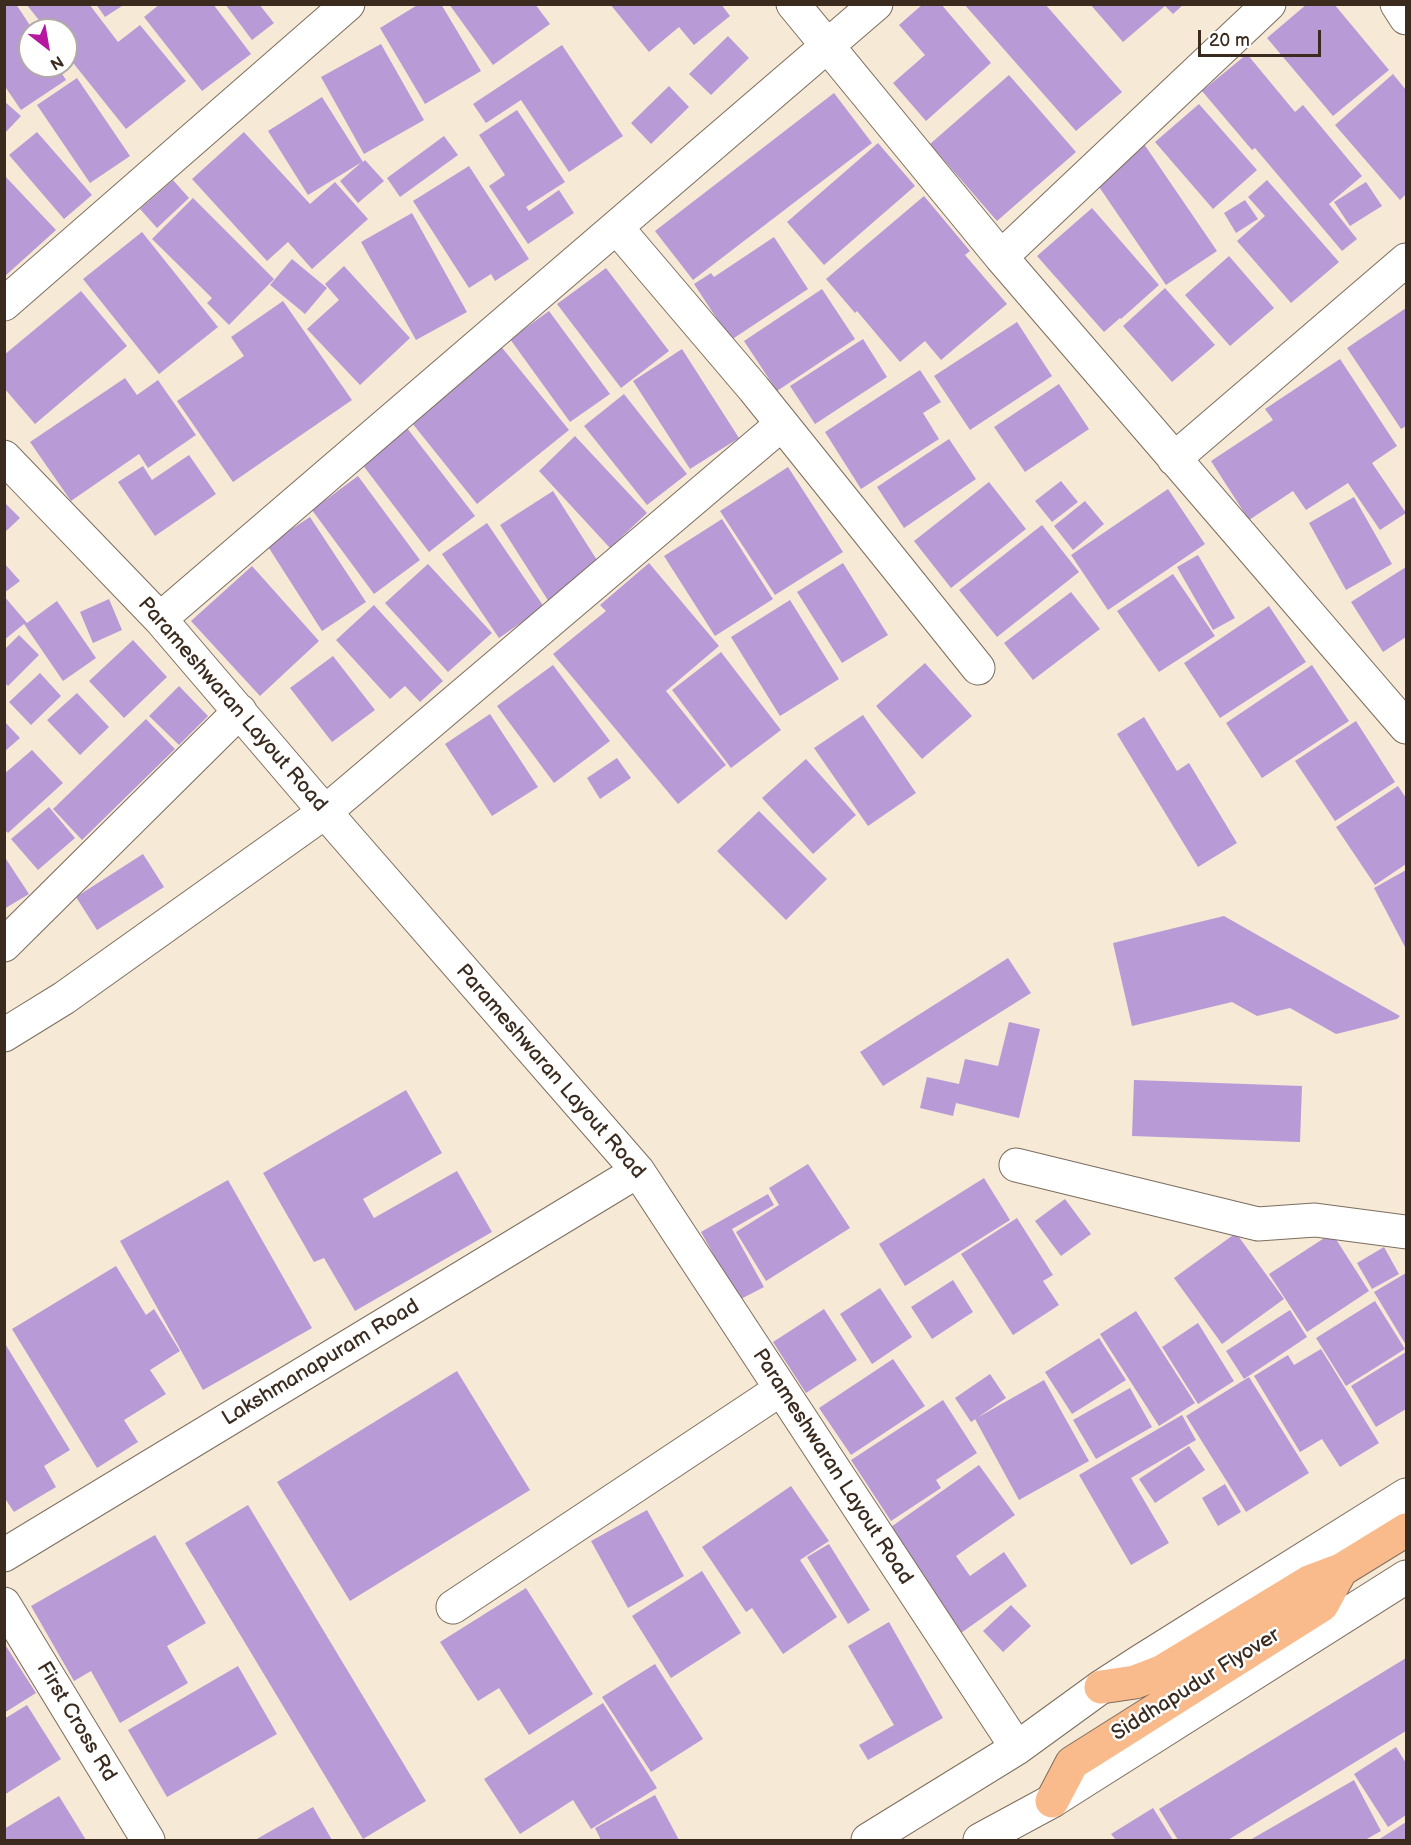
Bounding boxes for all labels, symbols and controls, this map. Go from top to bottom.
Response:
north arrow [18,18,78,78]
scale bar [1201,18,1324,56]
text: 20 m [1209,30,1250,51]
text: N [46,51,67,73]
street label: Parameshwaran Layout Road [132,593,332,817]
street label: Parameshwaran Layout Road [450,960,650,1184]
street label: Lakshmanapuram Road [218,1294,424,1432]
street label: Parameshwaran Layout Road [746,1344,918,1590]
street label: Siddhapudur Flyover [1107,1623,1285,1747]
street label: First Cross Rd [30,1658,122,1786]

